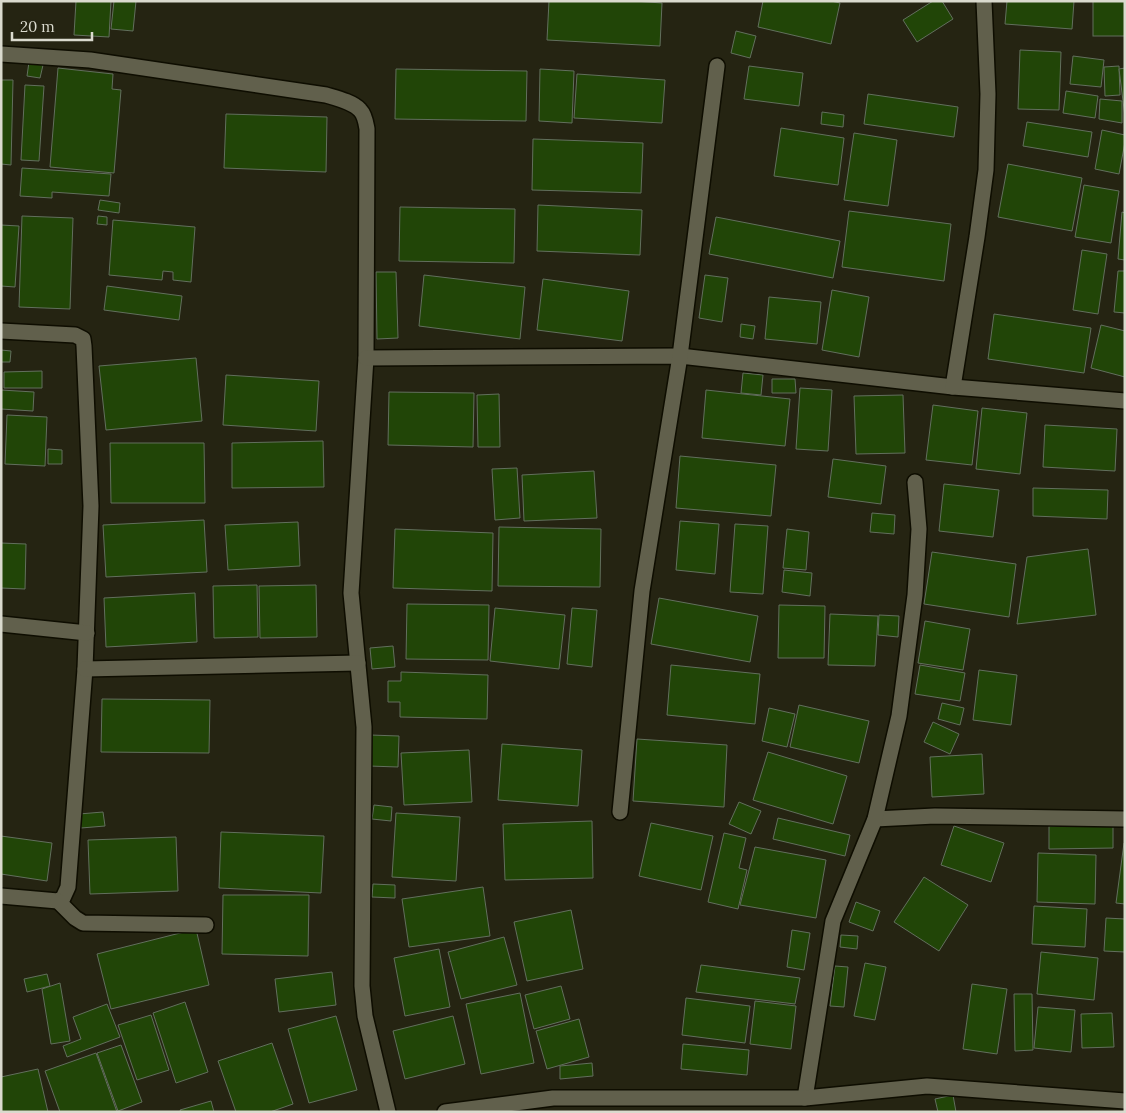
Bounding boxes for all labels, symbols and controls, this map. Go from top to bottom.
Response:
scale bar [12,10,92,42]
text: 20 m [20,17,55,36]

